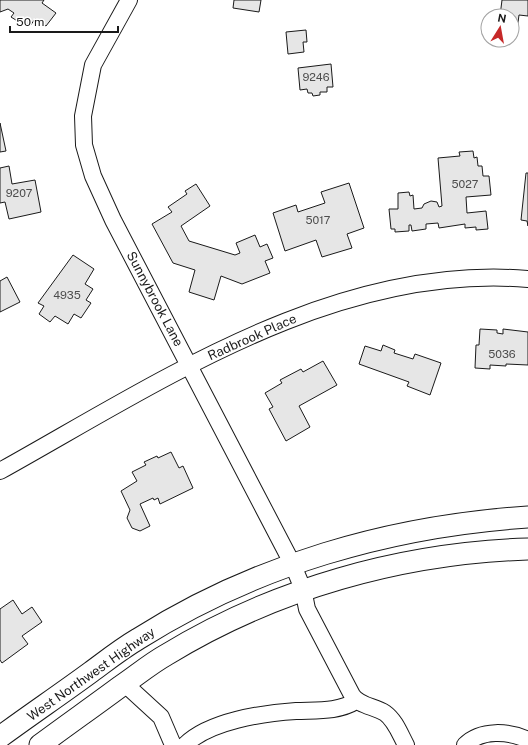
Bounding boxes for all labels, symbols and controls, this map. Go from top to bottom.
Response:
scale bar [10,8,118,34]
north arrow [480,8,520,48]
text: N [497,11,507,25]
text: 50 m [16,15,44,29]
house number: 9246 [302,71,330,83]
house number: 5027 [452,178,479,190]
house number: 9207 [6,187,33,199]
house number: 5017 [306,214,331,226]
street label: Sunnybrook Lane [124,249,186,349]
house number: 4935 [53,289,81,301]
street label: Radbrook Place [205,311,299,363]
house number: 5036 [488,348,516,360]
street label: West Northwest Highway [24,624,158,724]

